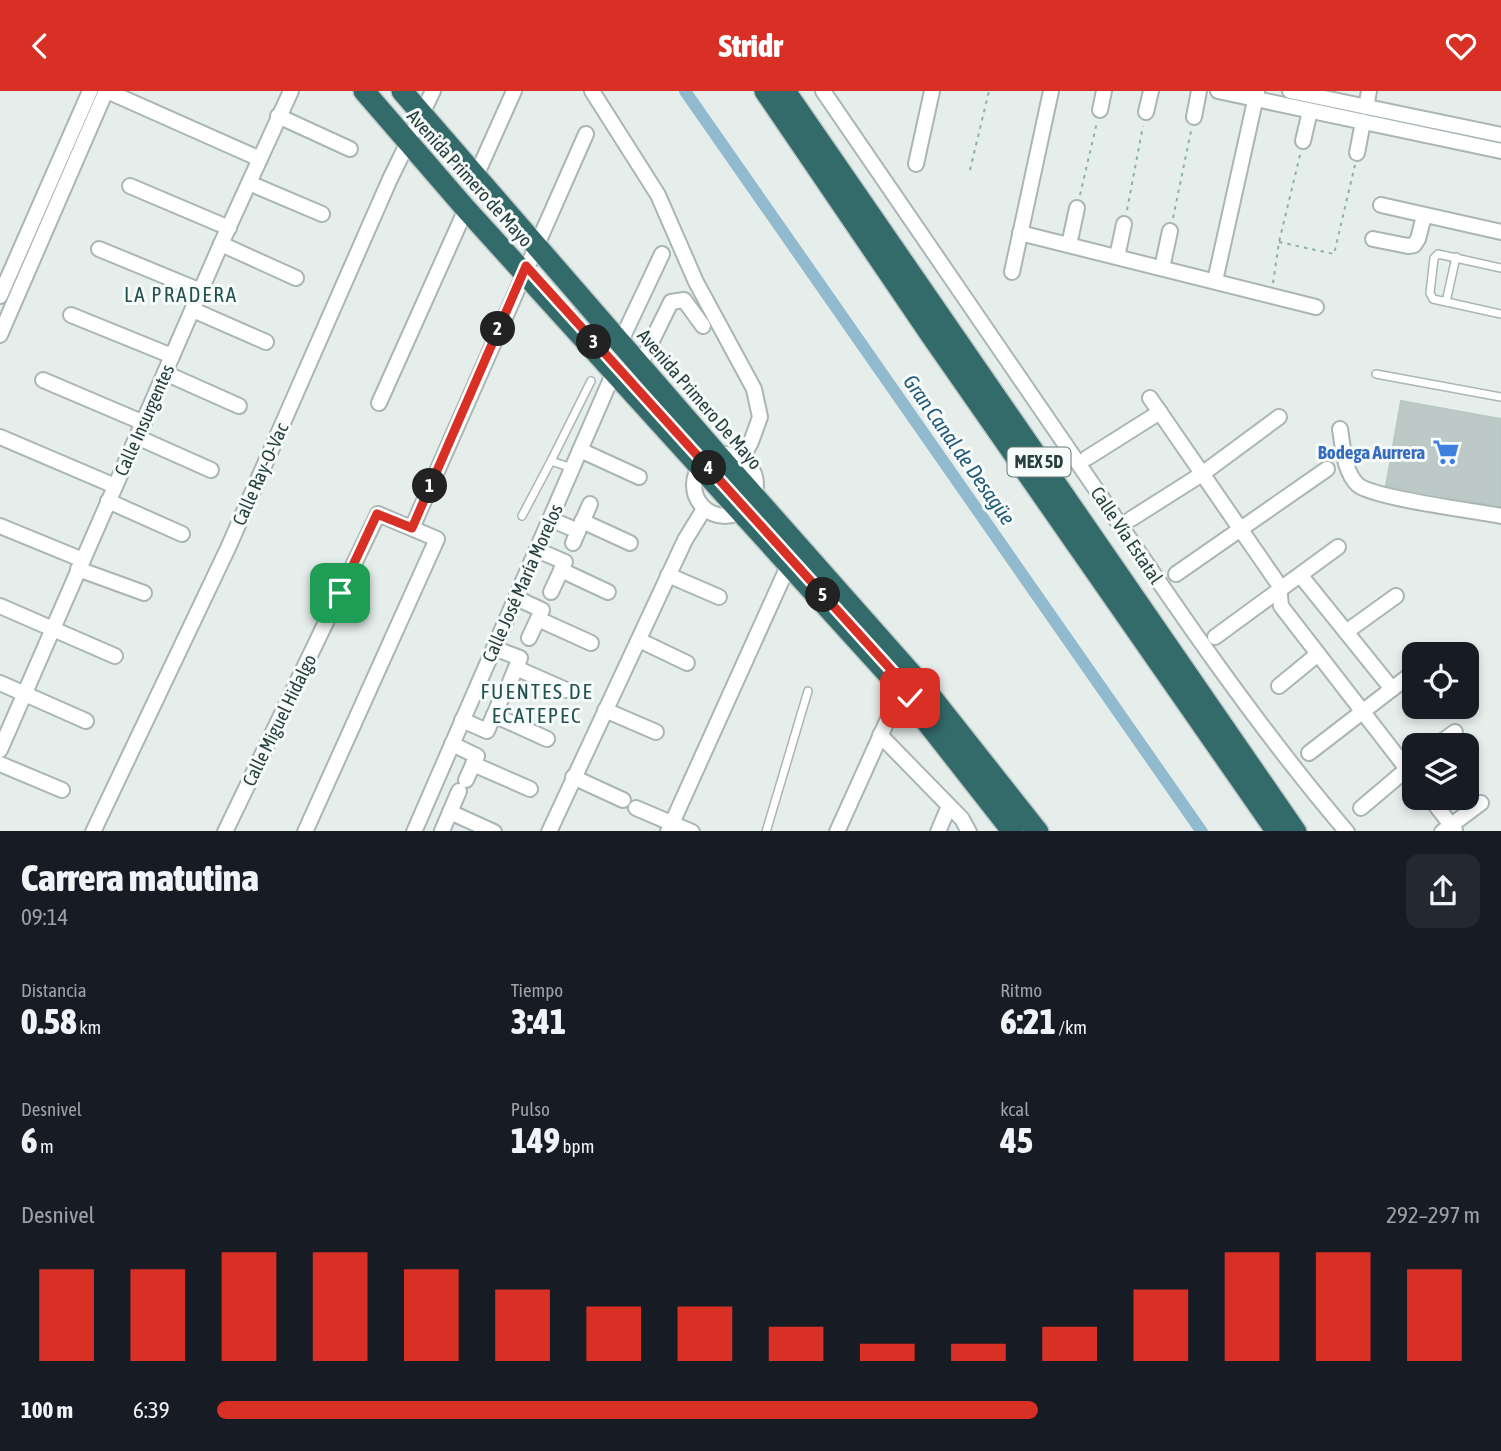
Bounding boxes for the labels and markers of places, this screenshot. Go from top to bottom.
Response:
pin: 2 [480,311,516,347]
pin: 3 [576,324,612,359]
supermarket icon: Bodega Aurrera [1431,437,1461,467]
place label: Bodega Aurrera [1318,441,1425,463]
pin: 4 [692,451,726,485]
pin: 1 [412,469,448,503]
pin [310,563,370,623]
pin: 5 [806,577,840,613]
pin [880,668,940,728]

